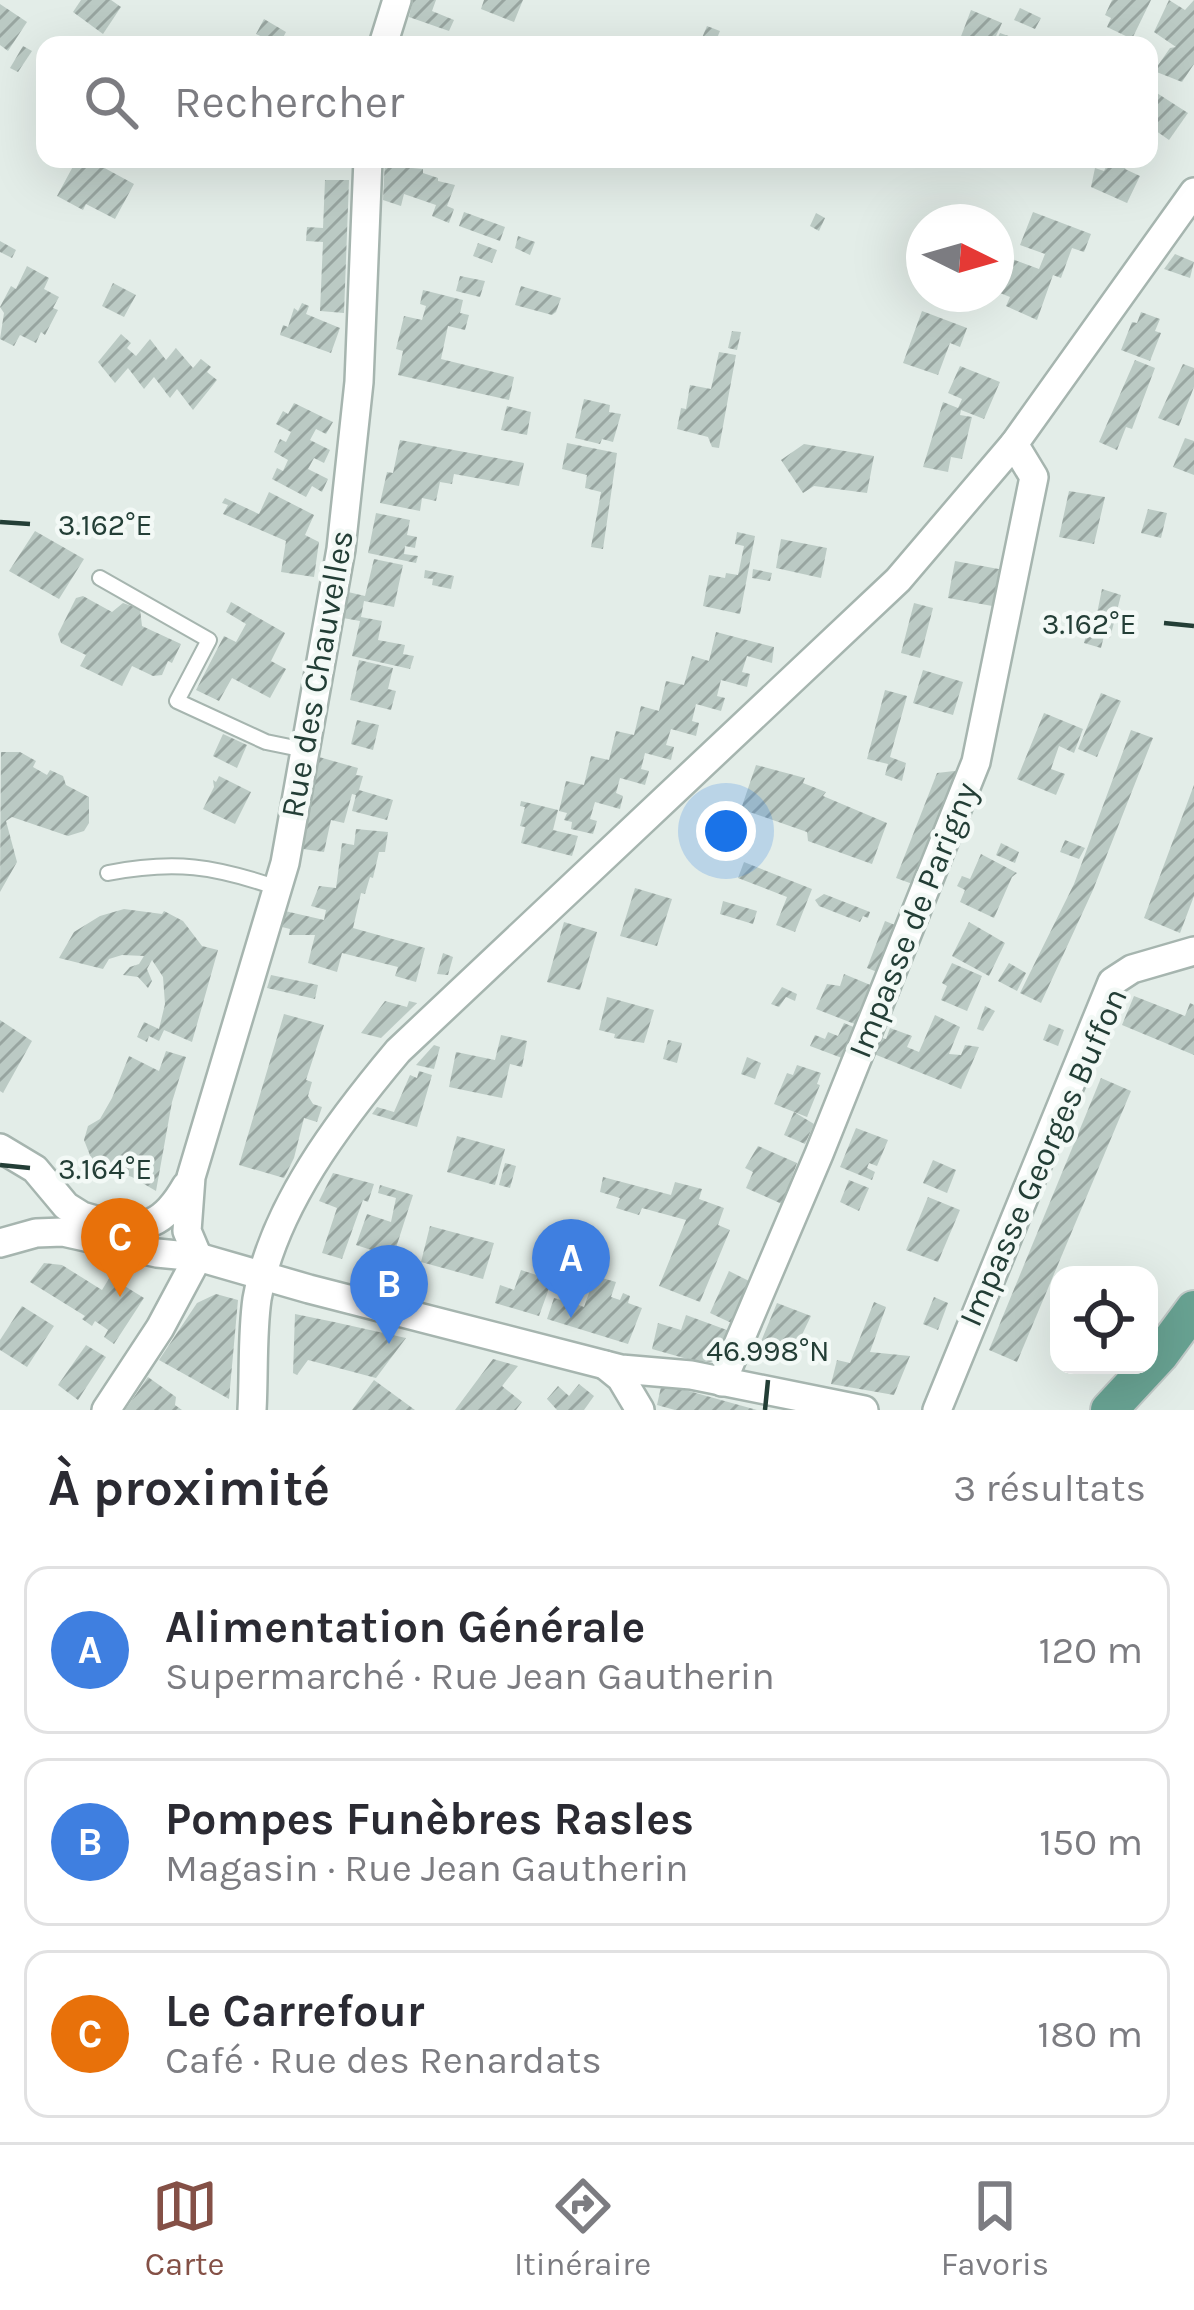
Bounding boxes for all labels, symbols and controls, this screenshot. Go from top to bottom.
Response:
search box [36,36,1158,168]
icon: search [78,69,144,135]
text: Rechercher [174,76,404,128]
north arrow [906,204,1014,312]
text: 3.162°E [58,507,152,543]
street label: Rue des Chauvelles [273,527,361,821]
text: 3.162°E [1042,606,1136,642]
street label: Impasse de Parigny [840,777,986,1063]
your location [696,801,756,861]
street label: Impasse Georges Buffon [951,982,1135,1332]
text: 3.164°E [58,1151,152,1187]
pin: C [81,1198,159,1297]
pin: A [532,1219,610,1318]
pin: B [350,1245,428,1344]
map controls [1050,1266,1158,1374]
button: locate [1050,1266,1158,1374]
text: 46.998°N [706,1333,830,1369]
text: À proximité [48,1458,330,1518]
text: 3 résultats [953,1465,1146,1511]
text: Alimentation Générale [165,1601,645,1653]
text: A [78,1627,102,1673]
text: 120 m [1039,1627,1143,1673]
text: Supermarché · Rue Jean Gautherin [165,1653,775,1699]
text: Pompes Funèbres Rasles [165,1793,694,1845]
text: B [77,1819,103,1865]
text: 150 m [1039,1819,1143,1865]
text: Magasin · Rue Jean Gautherin [165,1845,689,1891]
text: Le Carrefour [165,1985,424,2037]
text: C [78,2011,102,2057]
text: 180 m [1037,2011,1143,2057]
text: Café · Rue des Renardats [165,2037,602,2083]
tab: Carte [145,2173,224,2283]
tab: Itinéraire [514,2173,651,2283]
tab: Favoris [941,2173,1049,2283]

